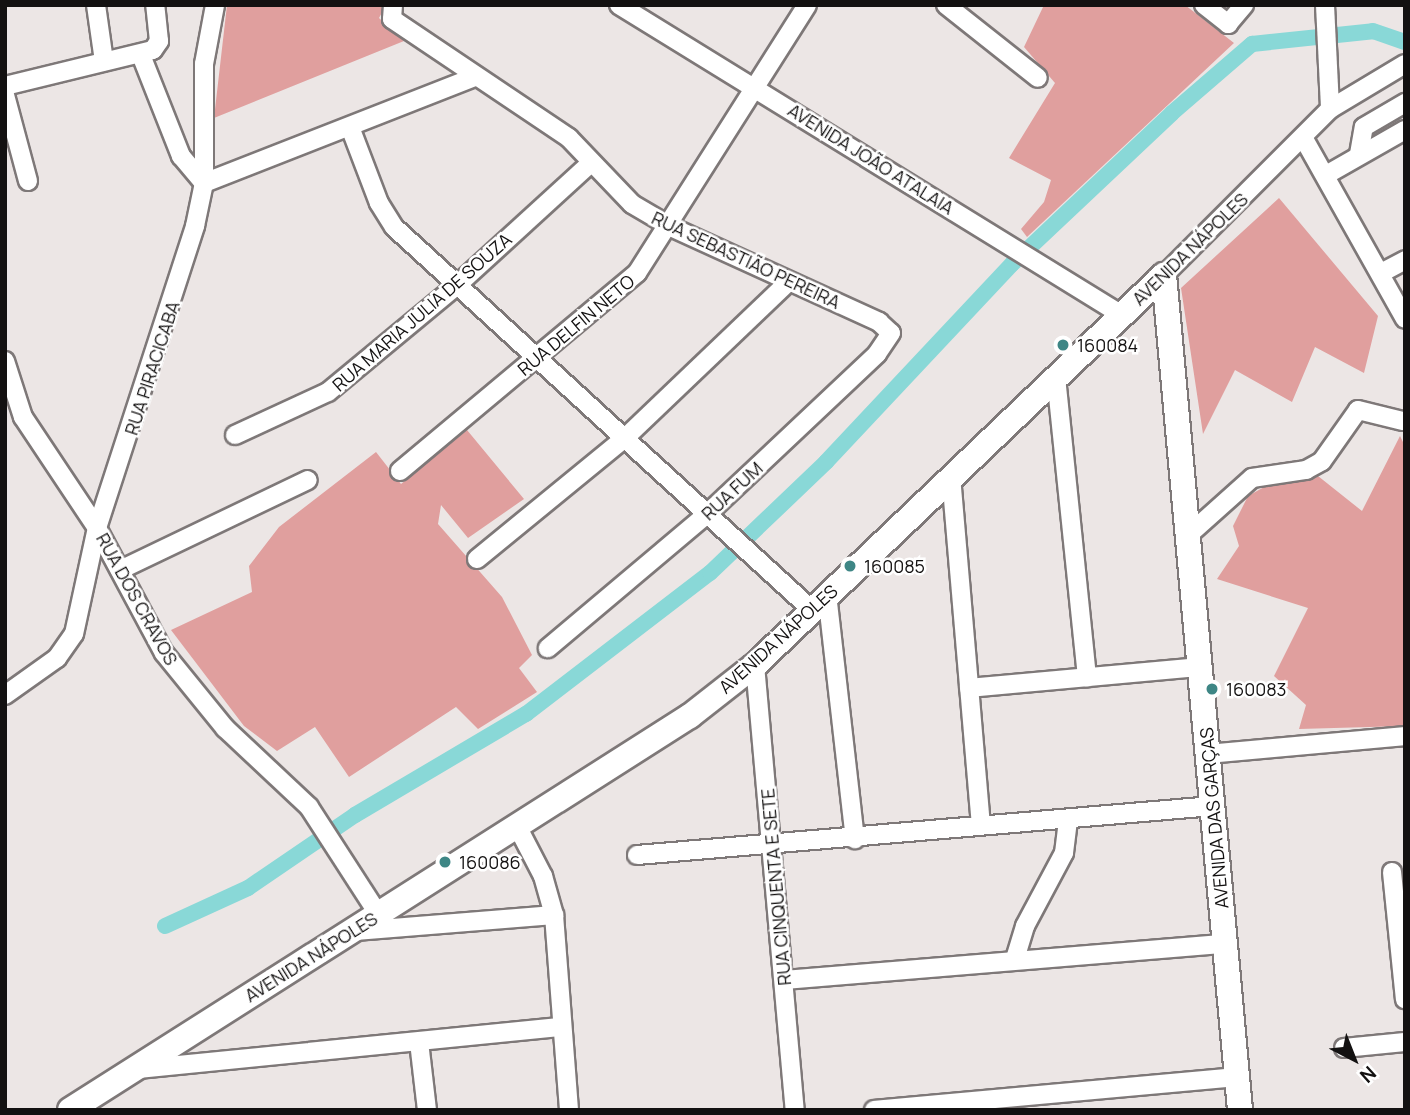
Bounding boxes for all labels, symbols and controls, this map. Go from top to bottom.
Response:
street label: AVENIDA JOÃO ATALAIA [784,99,958,219]
street label: AVENIDA NÁPOLES [1128,188,1252,310]
street label: RUA SEBASTIÃO PEREIRA [648,207,844,313]
street label: RUA MARIA JULIA DE SOUZA [328,228,516,396]
street label: RUA DELFIN NETO [513,270,639,380]
street label: RUA PIRACICABA [120,298,184,438]
place label: 160084 [1077,334,1138,356]
marker: 160084 [1055,337,1071,353]
street label: RUA FUM [697,457,767,525]
street label: RUA DOS CRAVOS [92,529,182,669]
place label: 160085 [864,555,925,577]
marker: 160085 [842,558,858,574]
street label: AVENIDA NÁPOLES [714,580,842,698]
place label: 160083 [1226,678,1287,700]
marker: 160083 [1204,681,1220,697]
street label: AVENIDA DAS GARÇAS [1195,727,1233,909]
street label: RUA CINQUENTA E SETE [757,788,795,986]
place label: 160086 [459,851,521,873]
marker: 160086 [437,854,453,870]
street label: AVENIDA NÁPOLES [241,908,381,1006]
north arrow [1319,1024,1389,1094]
text: N [1354,1060,1382,1089]

